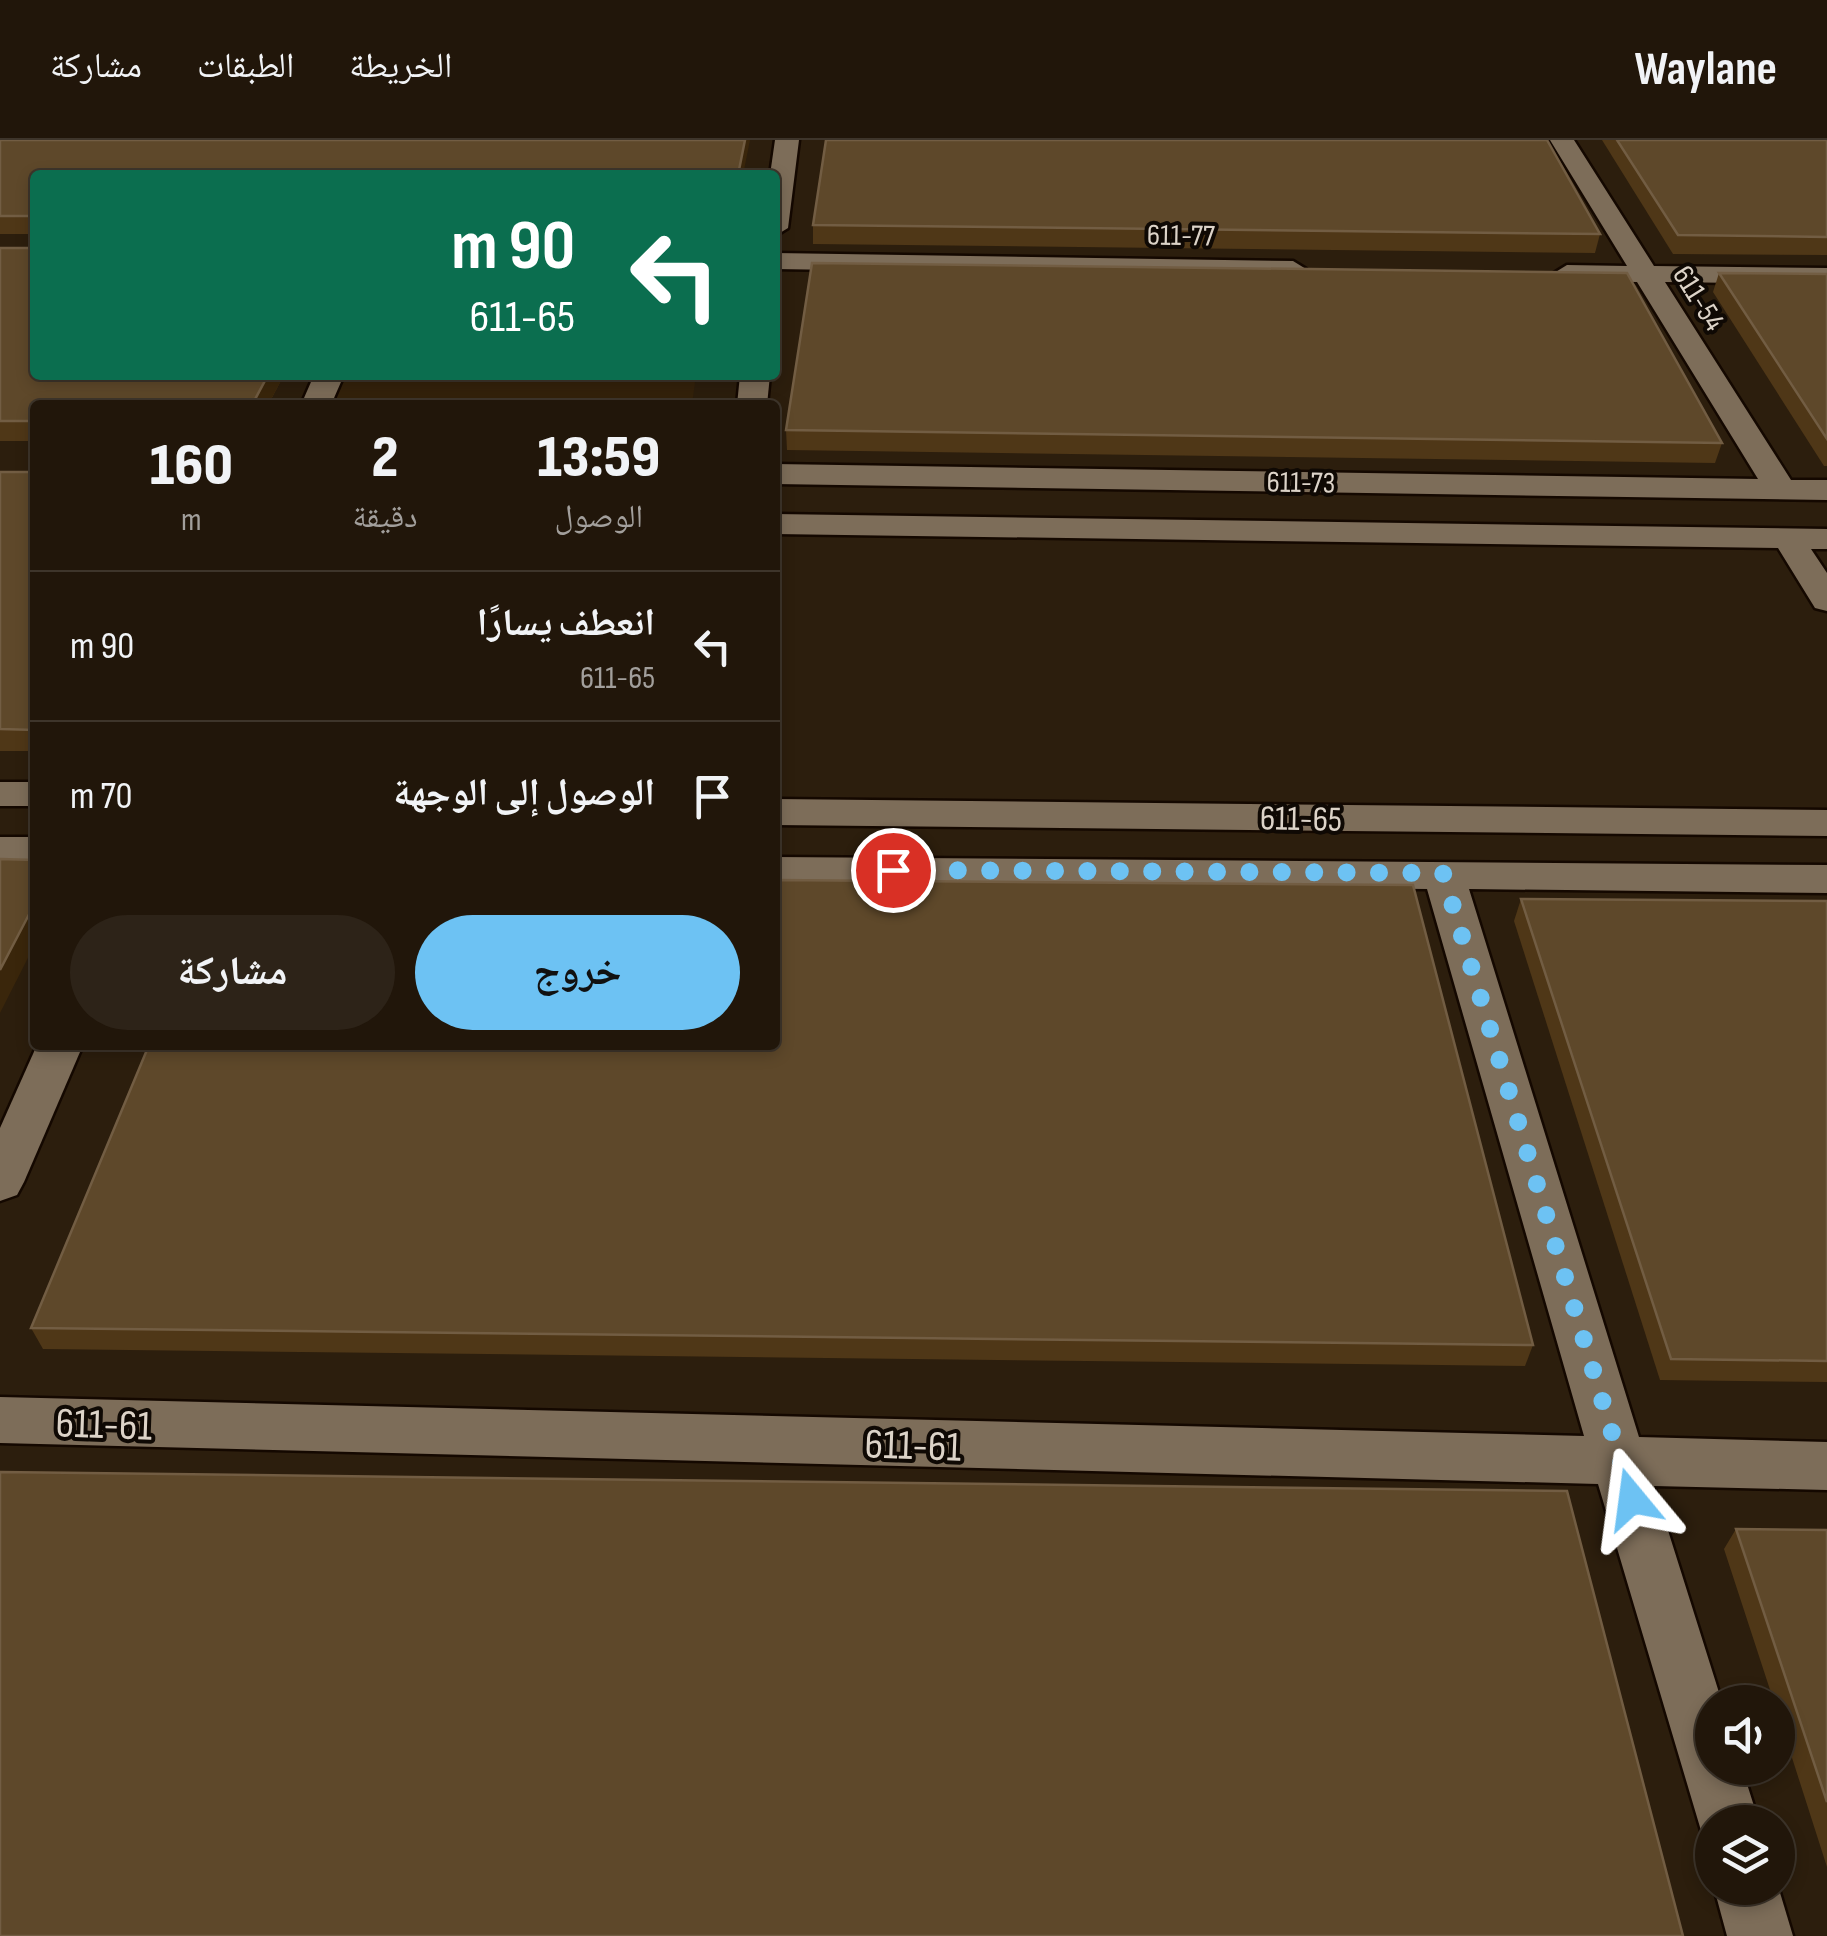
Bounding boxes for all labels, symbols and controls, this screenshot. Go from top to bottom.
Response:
text: Waylane [1634,41,1777,98]
text: مشاركة [50,45,142,88]
text: الطبقات [197,45,294,88]
text: الخريطة [349,45,452,88]
text: 90 m [451,205,575,289]
icon: left [610,210,740,340]
street label: 611-77 [1147,217,1215,255]
street label: 611-54 [1664,259,1732,338]
text: 611-65 [469,290,575,345]
text: 2 [372,422,398,494]
text: 13:59 [537,422,660,494]
text: 160 [150,430,233,502]
street label: 611-73 [1266,464,1336,502]
text: دقيقة [352,498,418,537]
text: الوصول [554,498,643,537]
text: m [181,501,202,540]
text: انعطف يسارًا [477,601,655,646]
icon: left [685,619,740,674]
text: 90 m [70,624,134,669]
text: 611-65 [580,659,655,698]
icon: arrive [685,769,740,824]
text: الوصول إلى الوجهة [393,771,655,816]
text: 70 m [70,774,133,819]
street label: 611-65 [1260,797,1342,842]
pin [851,828,936,913]
icon: arrive [866,843,921,898]
button: مشاركة [70,915,395,1030]
button: خروج [415,915,740,1030]
street label: 611-61 [55,1398,153,1453]
street label: 611-61 [864,1419,962,1474]
position arrow [1580,1447,1684,1551]
map controls [1695,1685,1795,1905]
button: sound [1695,1685,1795,1785]
button: layers [1695,1805,1795,1905]

